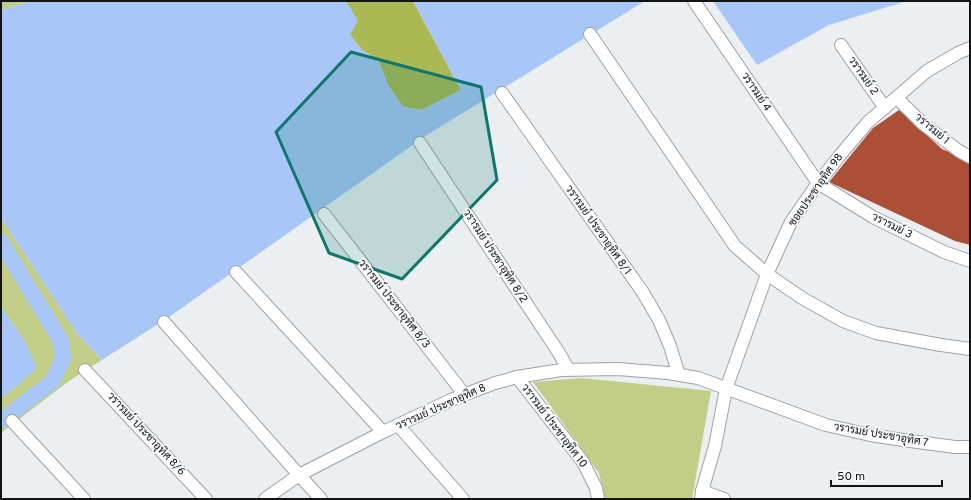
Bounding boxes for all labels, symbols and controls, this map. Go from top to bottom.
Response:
street label: วรารมย์ 2 [845,53,883,98]
street label: วรารมย์ 4 [738,69,776,114]
street label: วรารมย์ 1 [912,109,954,148]
street label: ซอยประชาอุทิศ 98 [786,151,847,230]
street label: วรารมย์ ประชาอุทิศ 8/1 [561,181,636,278]
street label: วรารมย์ ประชาอุทิศ 8/2 [459,205,532,306]
street label: วรารมย์ 3 [869,208,916,242]
street label: วรารมย์ ประชาอุทิศ 8/3 [354,256,435,352]
street label: วรารมย์ ประชาอุทิศ 8 [393,379,489,434]
street label: วรารมย์ ประชาอุทิศ 10 [517,380,592,471]
street label: วรารมย์ ประชาอุทิศ 8/6 [103,388,190,479]
street label: วรารมย์ ประชาอุทิศ 7 [832,418,930,451]
scale bar [831,462,942,488]
text: 50 m [837,469,865,485]

